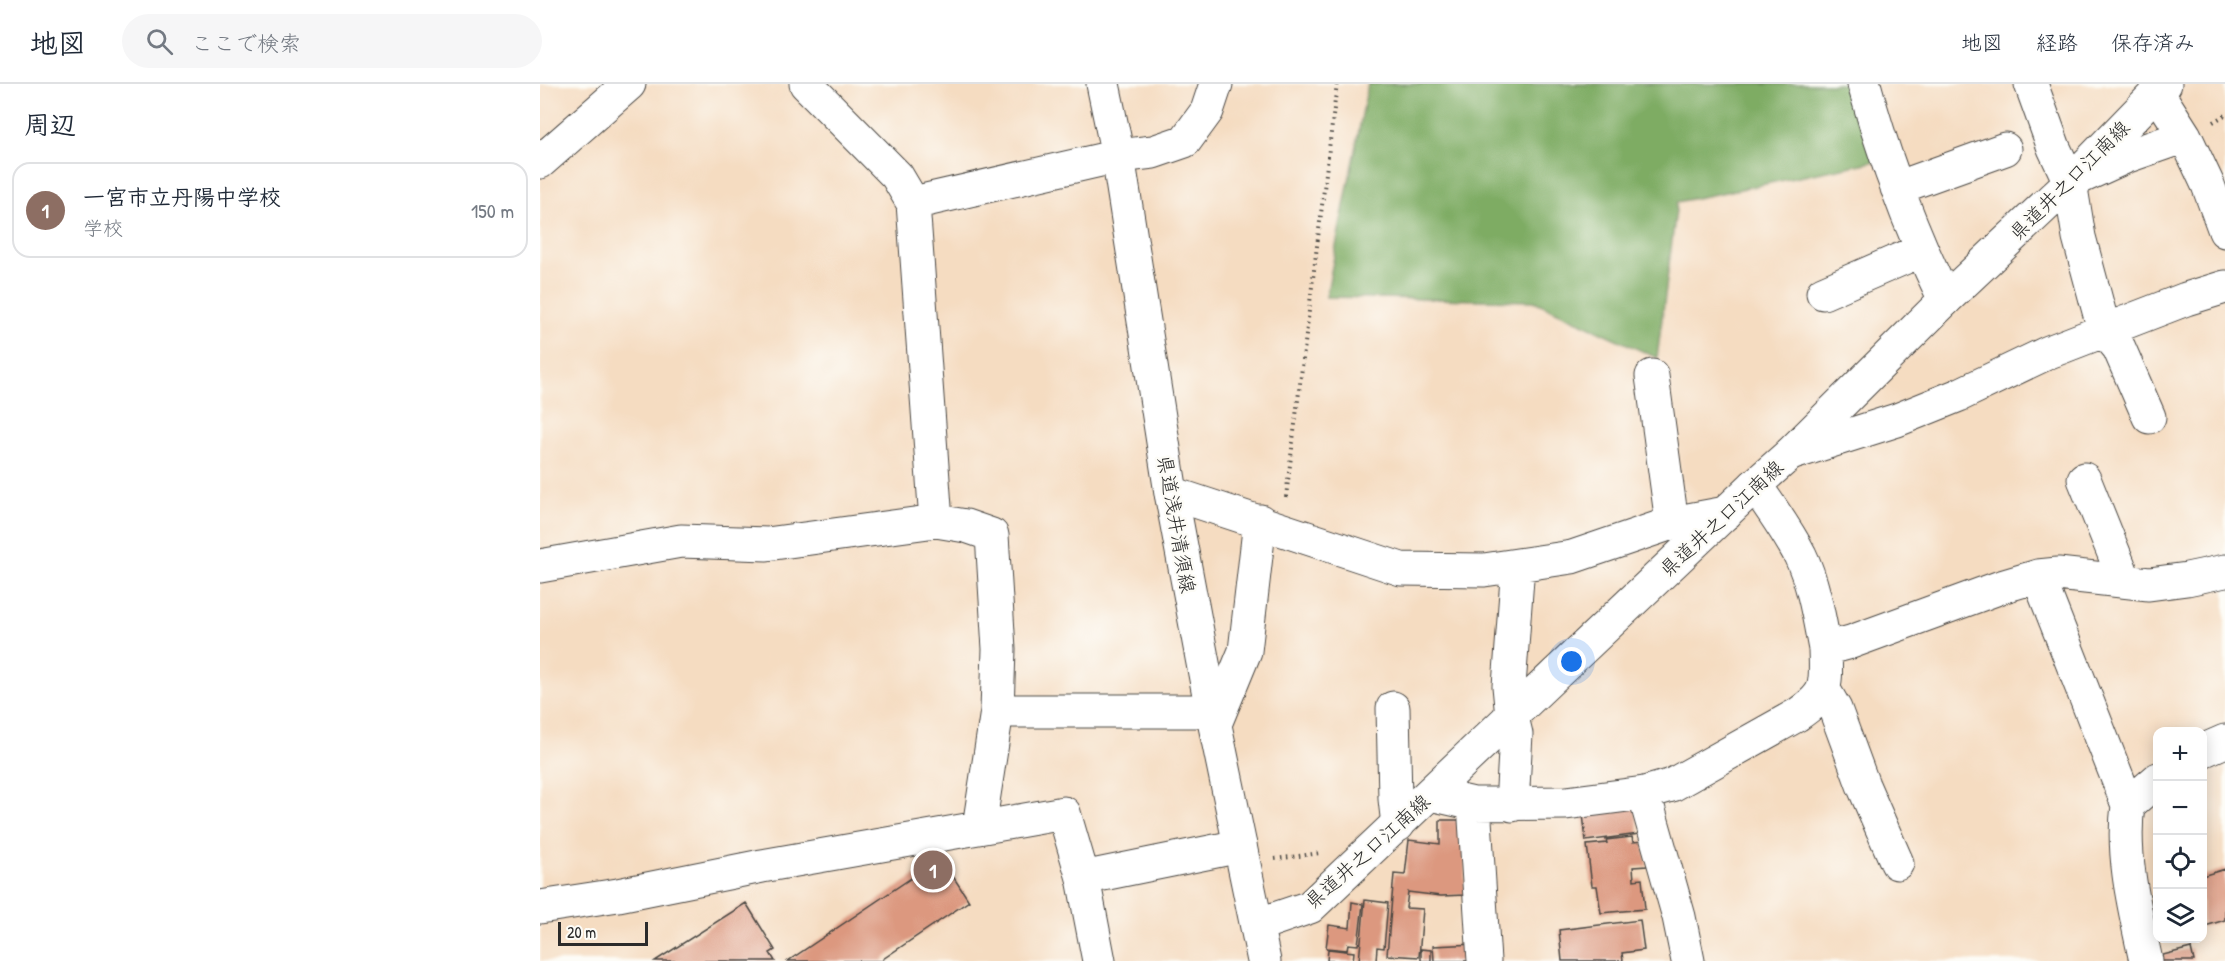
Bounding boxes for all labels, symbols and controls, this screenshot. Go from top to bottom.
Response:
search box [122,14,542,68]
text: 地図 [30,24,86,62]
icon: search [143,25,176,58]
text: ここで検索 [191,28,301,58]
text: 地図 [1961,28,2003,57]
text: 経路 [2036,28,2078,57]
text: 保存済み [2111,28,2195,57]
text: 周辺 [24,107,76,142]
street label: 県道井之口江南線 [2003,114,2135,246]
text: 一宮市立丹陽中学校 [83,182,281,212]
text: 1 [42,197,49,224]
text: 150 m [471,197,514,224]
text: 学校 [83,214,123,241]
street label: 県道浅井清須線 [1152,453,1202,595]
street label: 県道井之口江南線 [1653,454,1789,582]
your location [1557,647,1586,676]
map controls [2153,727,2207,943]
button: + [2153,727,2207,781]
button: − [2153,781,2207,835]
street label: 県道井之口江南線 [1299,787,1435,915]
button: locate [2153,835,2207,889]
pin: 1 [914,848,952,892]
button: layers [2153,889,2207,943]
scale bar [558,919,648,946]
text: 20 m [567,921,596,943]

